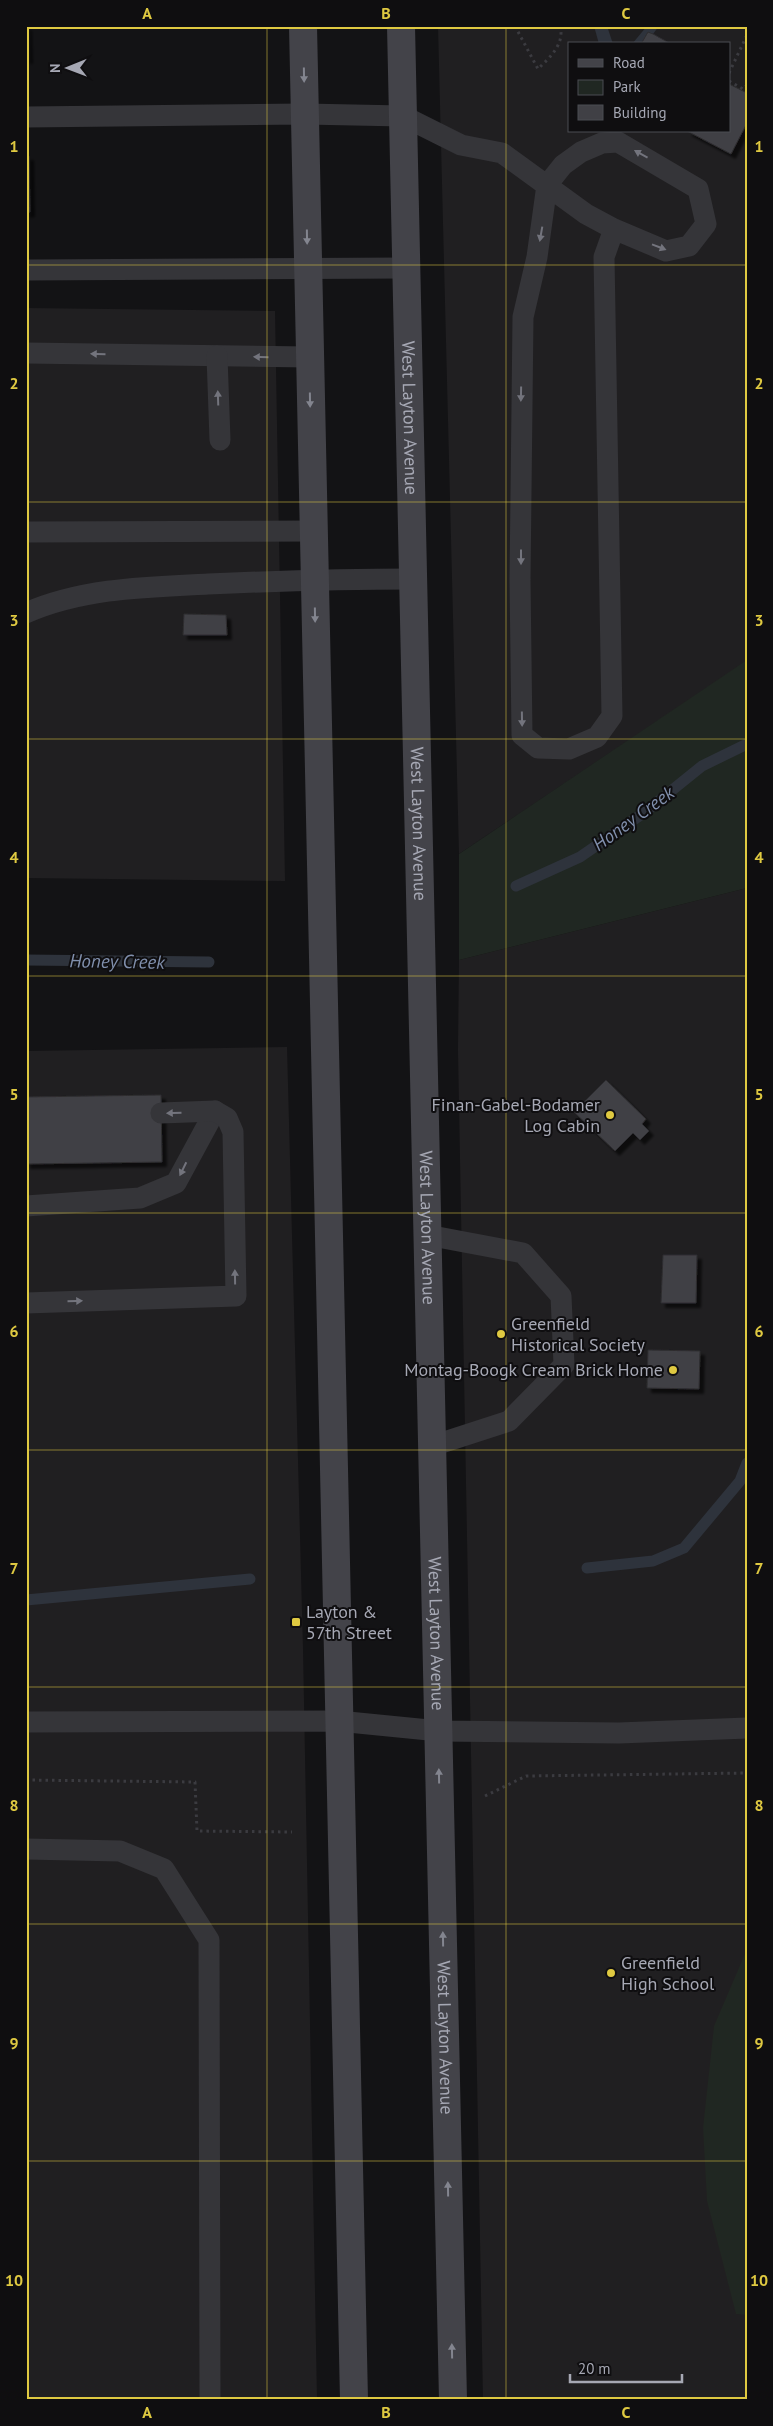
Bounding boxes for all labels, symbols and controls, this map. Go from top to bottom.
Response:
text: A [142,3,152,23]
text: B [381,3,391,23]
text: C [622,3,631,23]
north arrow [42,42,92,92]
legend [568,42,730,132]
text: Road [613,53,645,72]
text: N [46,63,64,73]
one-way arrow [300,67,308,83]
text: Park [613,77,641,96]
text: Building [613,103,667,122]
text: 1 [9,136,19,156]
text: 1 [754,136,764,156]
one-way arrow [634,150,648,158]
one-way arrow [537,226,545,242]
one-way arrow [303,230,311,246]
one-way arrow [652,243,667,251]
street label: West Layton Avenue [397,341,423,495]
one-way arrow [90,350,106,358]
one-way arrow [252,353,268,361]
text: 2 [9,373,19,393]
text: 2 [754,373,764,393]
one-way arrow [517,386,525,402]
one-way arrow [214,390,222,406]
one-way arrow [306,392,314,408]
one-way arrow [516,549,524,565]
one-way arrow [311,607,319,623]
text: 3 [9,610,19,630]
text: 3 [754,610,764,630]
one-way arrow [518,711,526,727]
street label: West Layton Avenue [406,747,432,901]
water label: Honey Creek [587,779,680,856]
text: 4 [9,847,19,867]
text: 4 [754,847,764,867]
water label: Honey Creek [69,948,166,974]
text: 5 [9,1084,19,1104]
text: 5 [754,1084,764,1104]
place label: Finan-Gabel-Bodamer Log Cabin [432,1093,600,1137]
one-way arrow [165,1109,181,1117]
marker: Finan-Gabel-Bodamer Log Cabin [604,1109,616,1121]
street label: West Layton Avenue [415,1150,441,1305]
one-way arrow [179,1162,187,1176]
one-way arrow [231,1268,239,1284]
one-way arrow [67,1297,83,1305]
place label: Greenfield Historical Society [511,1312,645,1356]
text: 6 [9,1321,19,1341]
text: 6 [754,1321,764,1341]
marker: Greenfield Historical Society [495,1328,507,1340]
place label: Montag-Boogk Cream Brick Home [404,1358,663,1381]
marker: Montag-Boogk Cream Brick Home [667,1364,679,1376]
street label: West Layton Avenue [424,1556,450,1711]
text: 7 [9,1558,19,1578]
text: 7 [754,1558,764,1578]
place label: Layton & 57th Street [306,1600,392,1644]
marker: Layton & 57th Street [290,1616,302,1628]
one-way arrow [435,1768,443,1784]
text: 8 [9,1795,19,1815]
text: 8 [754,1795,764,1815]
one-way arrow [439,1930,447,1946]
place label: Greenfield High School [621,1951,715,1995]
street label: West Layton Avenue [432,1960,459,2115]
marker: Greenfield High School [605,1967,617,1979]
text: 9 [9,2033,19,2053]
text: 9 [754,2033,764,2053]
one-way arrow [444,2180,452,2196]
text: 10 [5,2270,23,2290]
text: 10 [750,2270,768,2290]
one-way arrow [448,2343,456,2359]
scale bar [570,2351,683,2383]
text: 20 m [578,2359,611,2378]
text: A [142,2402,152,2422]
text: B [381,2402,391,2422]
text: C [622,2402,631,2422]

